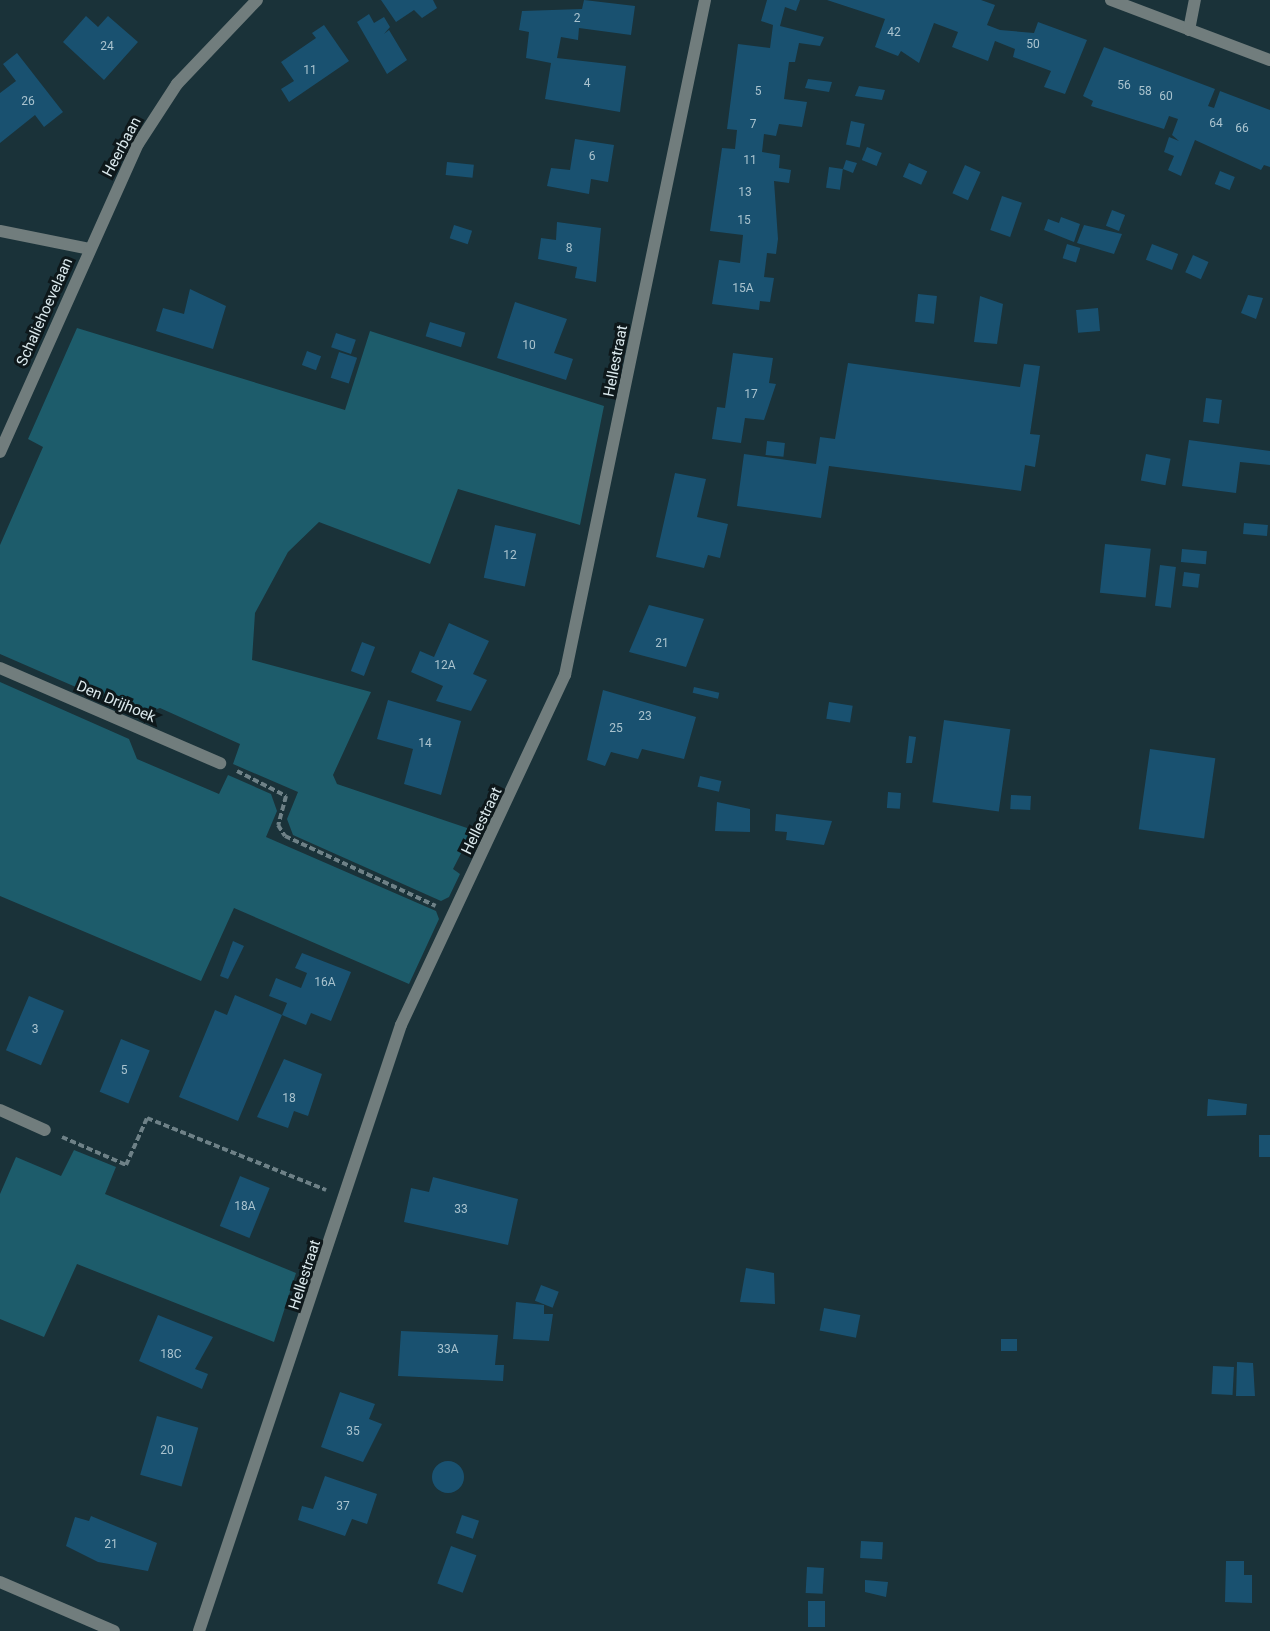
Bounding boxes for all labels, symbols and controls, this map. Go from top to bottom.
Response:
house number: 2 [574,12,580,26]
house number: 42 [887,26,901,40]
house number: 50 [1026,38,1040,52]
house number: 24 [100,40,114,54]
house number: 11 [303,64,317,78]
house number: 4 [584,77,590,91]
house number: 56 [1117,79,1131,93]
house number: 5 [755,85,761,99]
house number: 58 [1138,85,1152,99]
house number: 60 [1159,90,1173,104]
house number: 26 [21,95,35,109]
street label: Heerbaan [99,114,145,180]
house number: 64 [1209,117,1223,131]
house number: 7 [750,118,756,132]
house number: 66 [1235,122,1249,136]
house number: 6 [589,150,595,164]
house number: 11 [743,154,757,168]
house number: 13 [738,186,752,200]
house number: 15 [737,214,751,228]
house number: 8 [566,242,572,256]
street label: Schaliehoevelaan [13,255,77,369]
house number: 15A [732,282,754,296]
street label: Hellestraat [600,324,632,398]
house number: 10 [522,339,536,353]
house number: 17 [744,388,758,402]
house number: 12 [503,549,517,563]
house number: 21 [655,637,669,651]
house number: 12A [434,659,456,673]
street label: Den Drijhoek [74,677,158,727]
house number: 23 [638,710,652,724]
house number: 25 [609,722,623,736]
house number: 14 [418,737,432,751]
street label: Hellestraat [458,784,506,858]
house number: 16A [314,976,336,990]
house number: 3 [32,1023,38,1037]
house number: 5 [121,1064,127,1078]
house number: 18 [282,1092,296,1106]
house number: 18A [234,1200,256,1214]
house number: 33 [454,1203,468,1217]
street label: Hellestraat [285,1238,325,1312]
house number: 33A [437,1343,459,1357]
house number: 18C [160,1348,182,1362]
house number: 35 [346,1425,360,1439]
house number: 20 [160,1444,174,1458]
house number: 37 [336,1500,350,1514]
house number: 21 [104,1538,118,1552]

